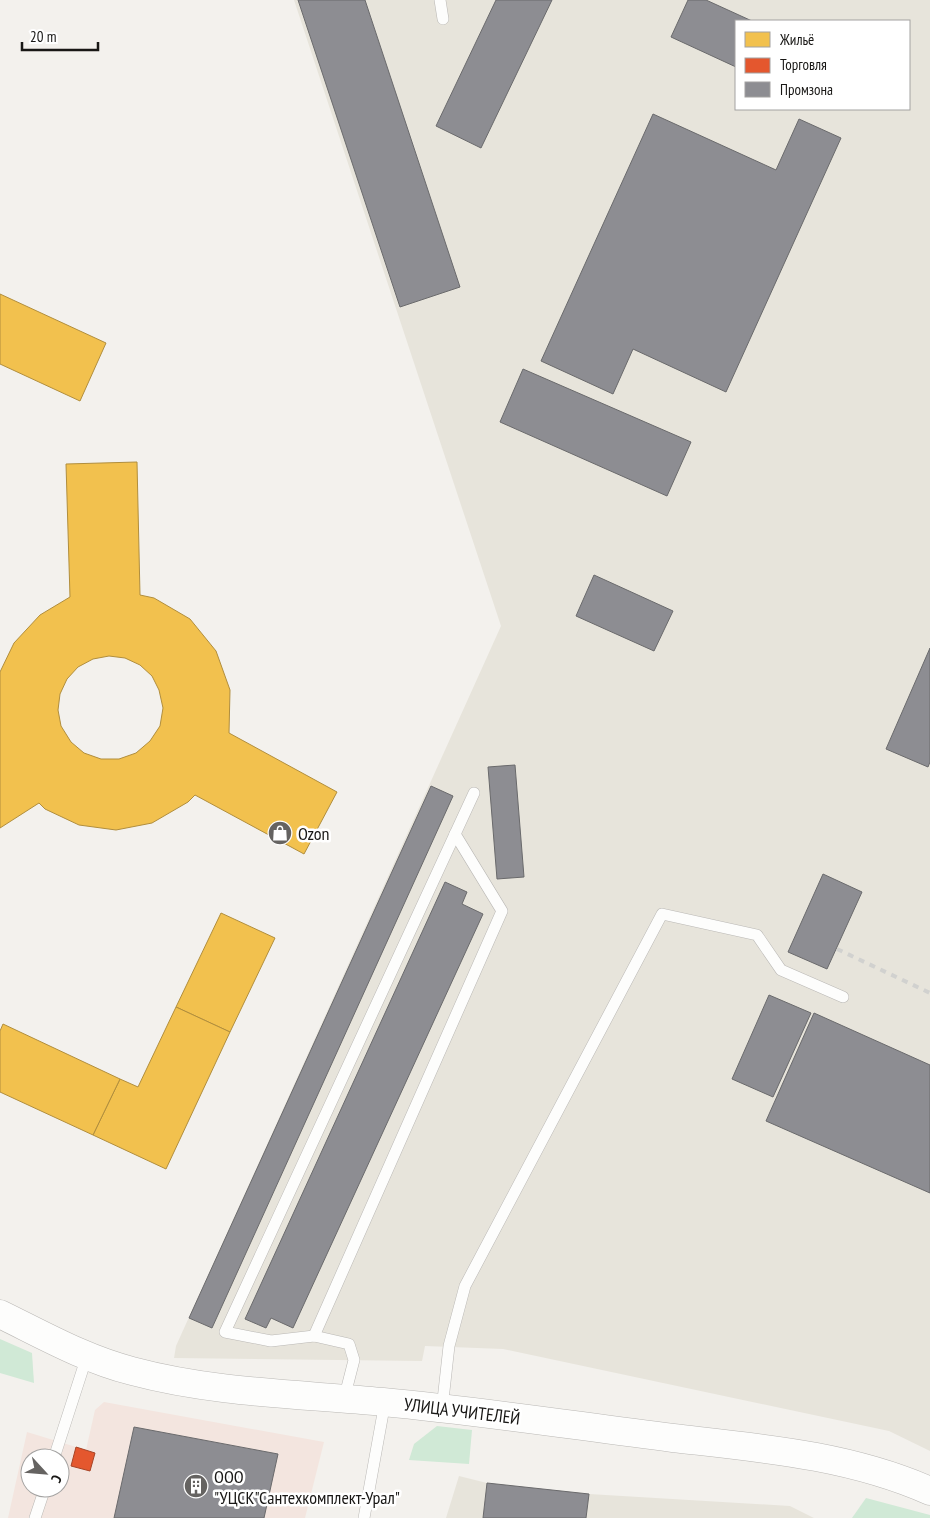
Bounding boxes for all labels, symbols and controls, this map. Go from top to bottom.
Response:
scale bar [22,20,99,52]
legend [735,20,910,110]
text: 20 m [30,27,56,46]
text: Жильё [779,30,814,49]
text: Торговля [780,55,827,74]
text: Промзона [780,80,833,99]
shop icon: Ozon [267,820,293,846]
place label: Ozon [298,822,330,845]
street label: УЛИЦА УЧИТЕЛЕЙ [403,1392,521,1430]
north arrow [20,1448,70,1498]
place label: ООО "УЦСК"Сантехкомплект-Урал" [214,1465,400,1509]
text: С [47,1472,66,1486]
building icon: ООО "УЦСК"Сантехкомплект-Урал" [183,1473,209,1499]

